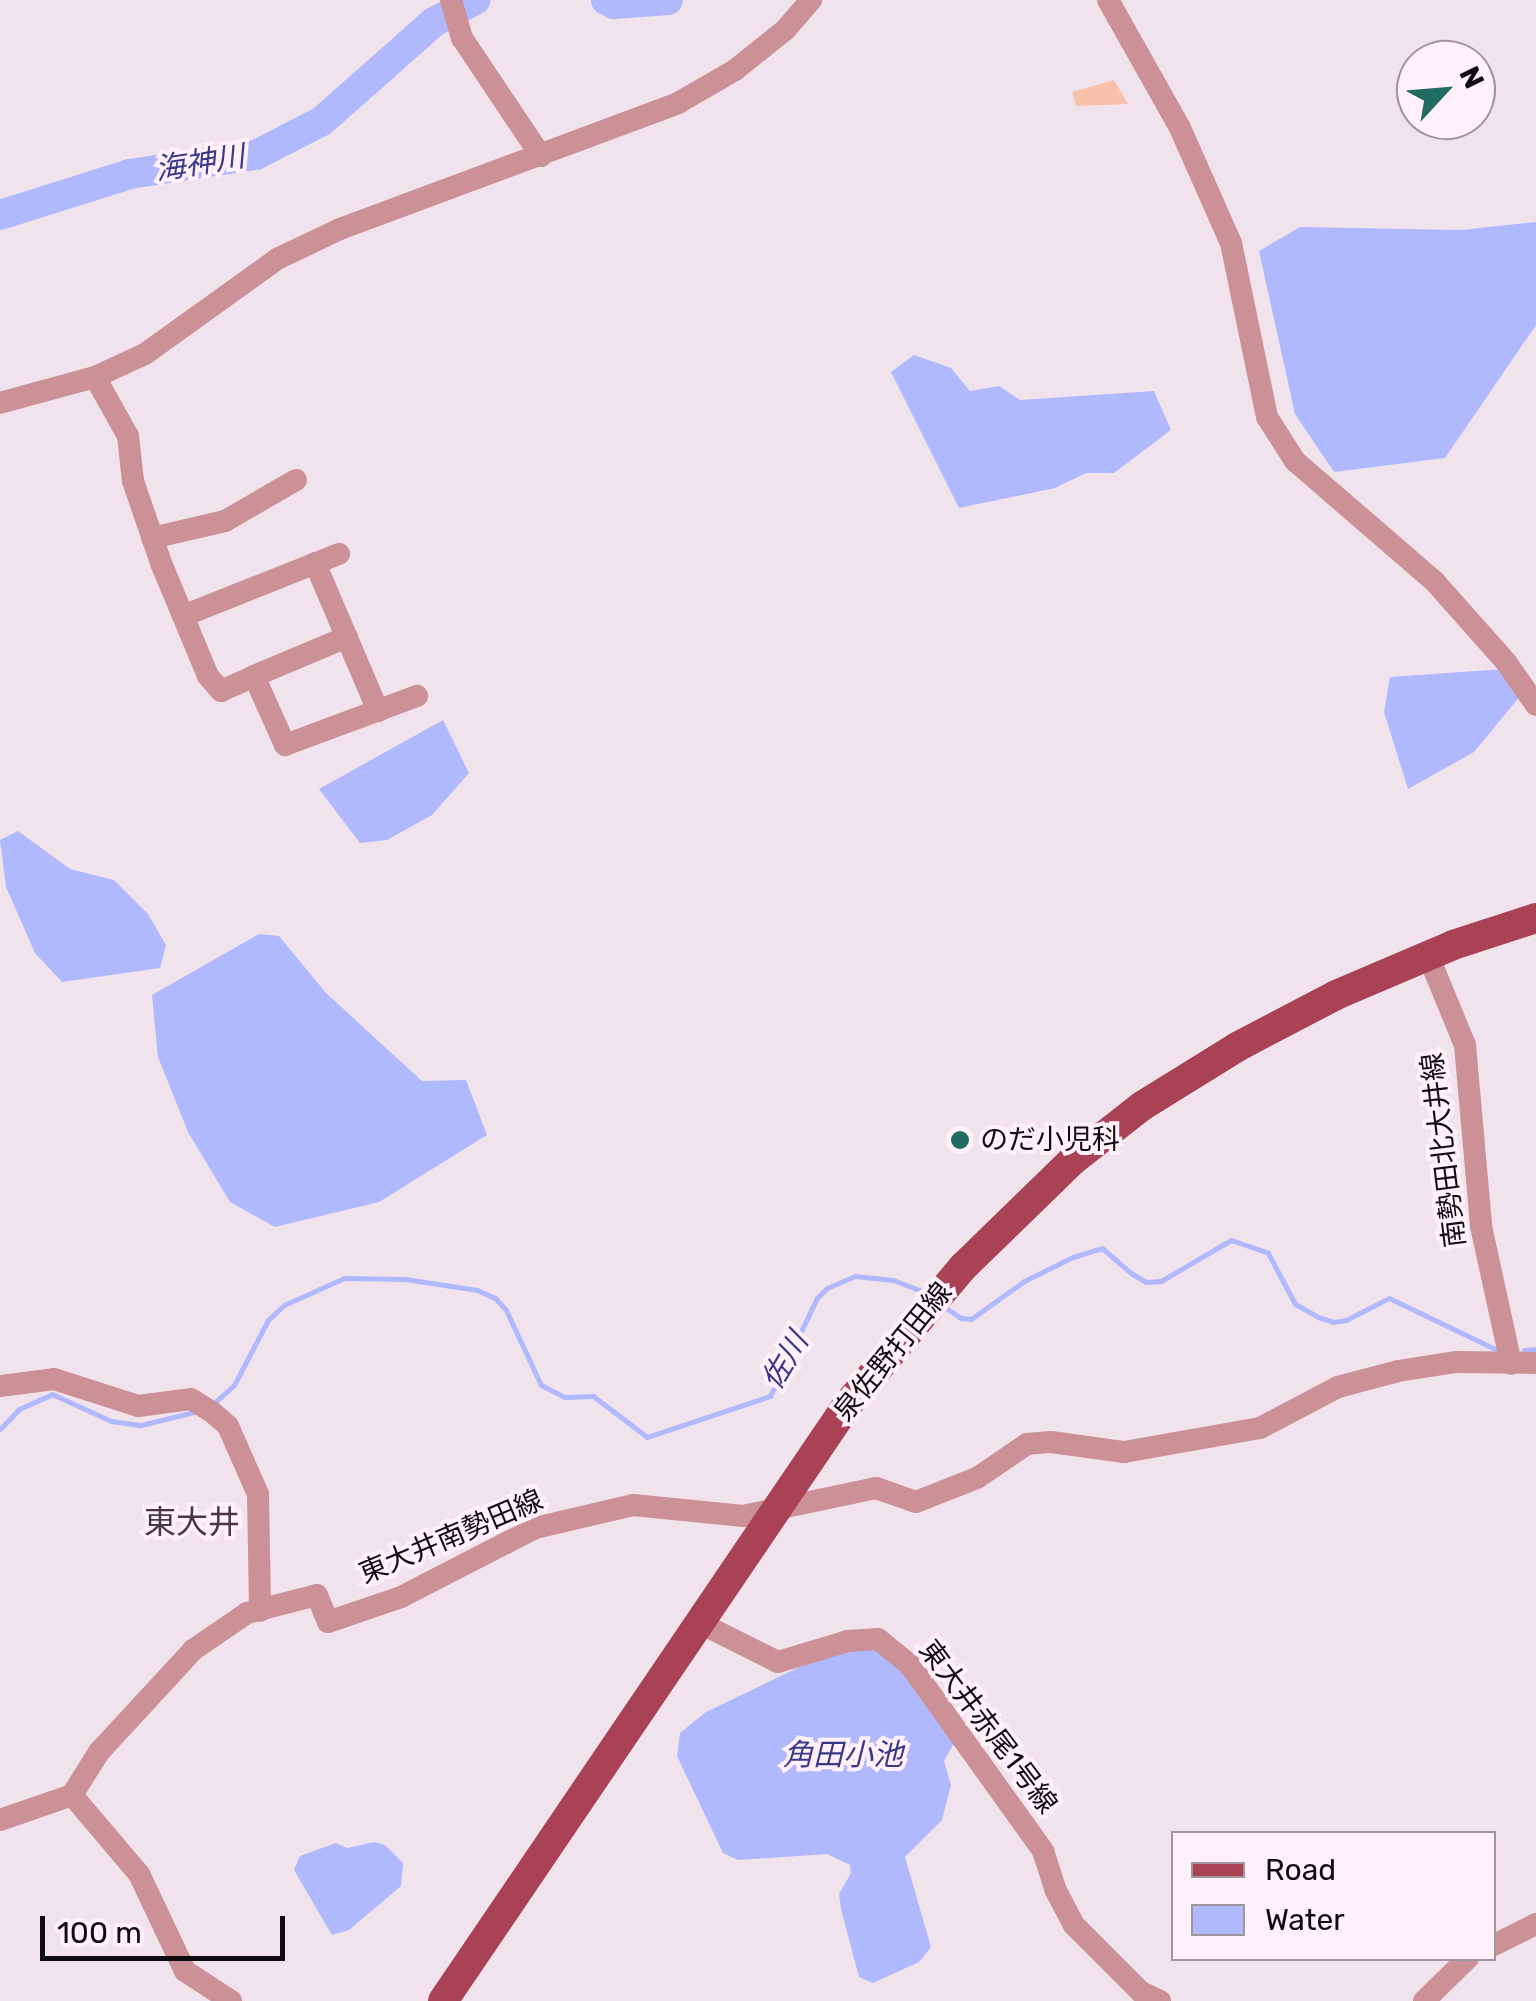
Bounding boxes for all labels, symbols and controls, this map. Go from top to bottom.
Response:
north arrow [1396,40,1496,140]
text: N [1452,61,1491,94]
water label: 海神川 [153,138,247,188]
street label: 南勢田北大井線 [1415,1051,1473,1249]
place label: のだ小児科 [980,1123,1120,1157]
marker: のだ小児科 [949,1129,971,1151]
street label: 泉佐野打田線 [827,1276,959,1428]
water label: 佐川 [754,1326,816,1396]
street label: 東大井南勢田線 [354,1483,548,1591]
district label: 東大井 [144,1503,240,1541]
street label: 東大井赤尾1号線 [912,1634,1064,1820]
water label: 角田小池 [783,1737,903,1773]
legend [1171,1831,1496,1961]
text: Road [1265,1852,1336,1888]
scale bar [45,1896,290,1958]
text: Water [1265,1902,1345,1938]
text: 100 m [57,1915,142,1951]

